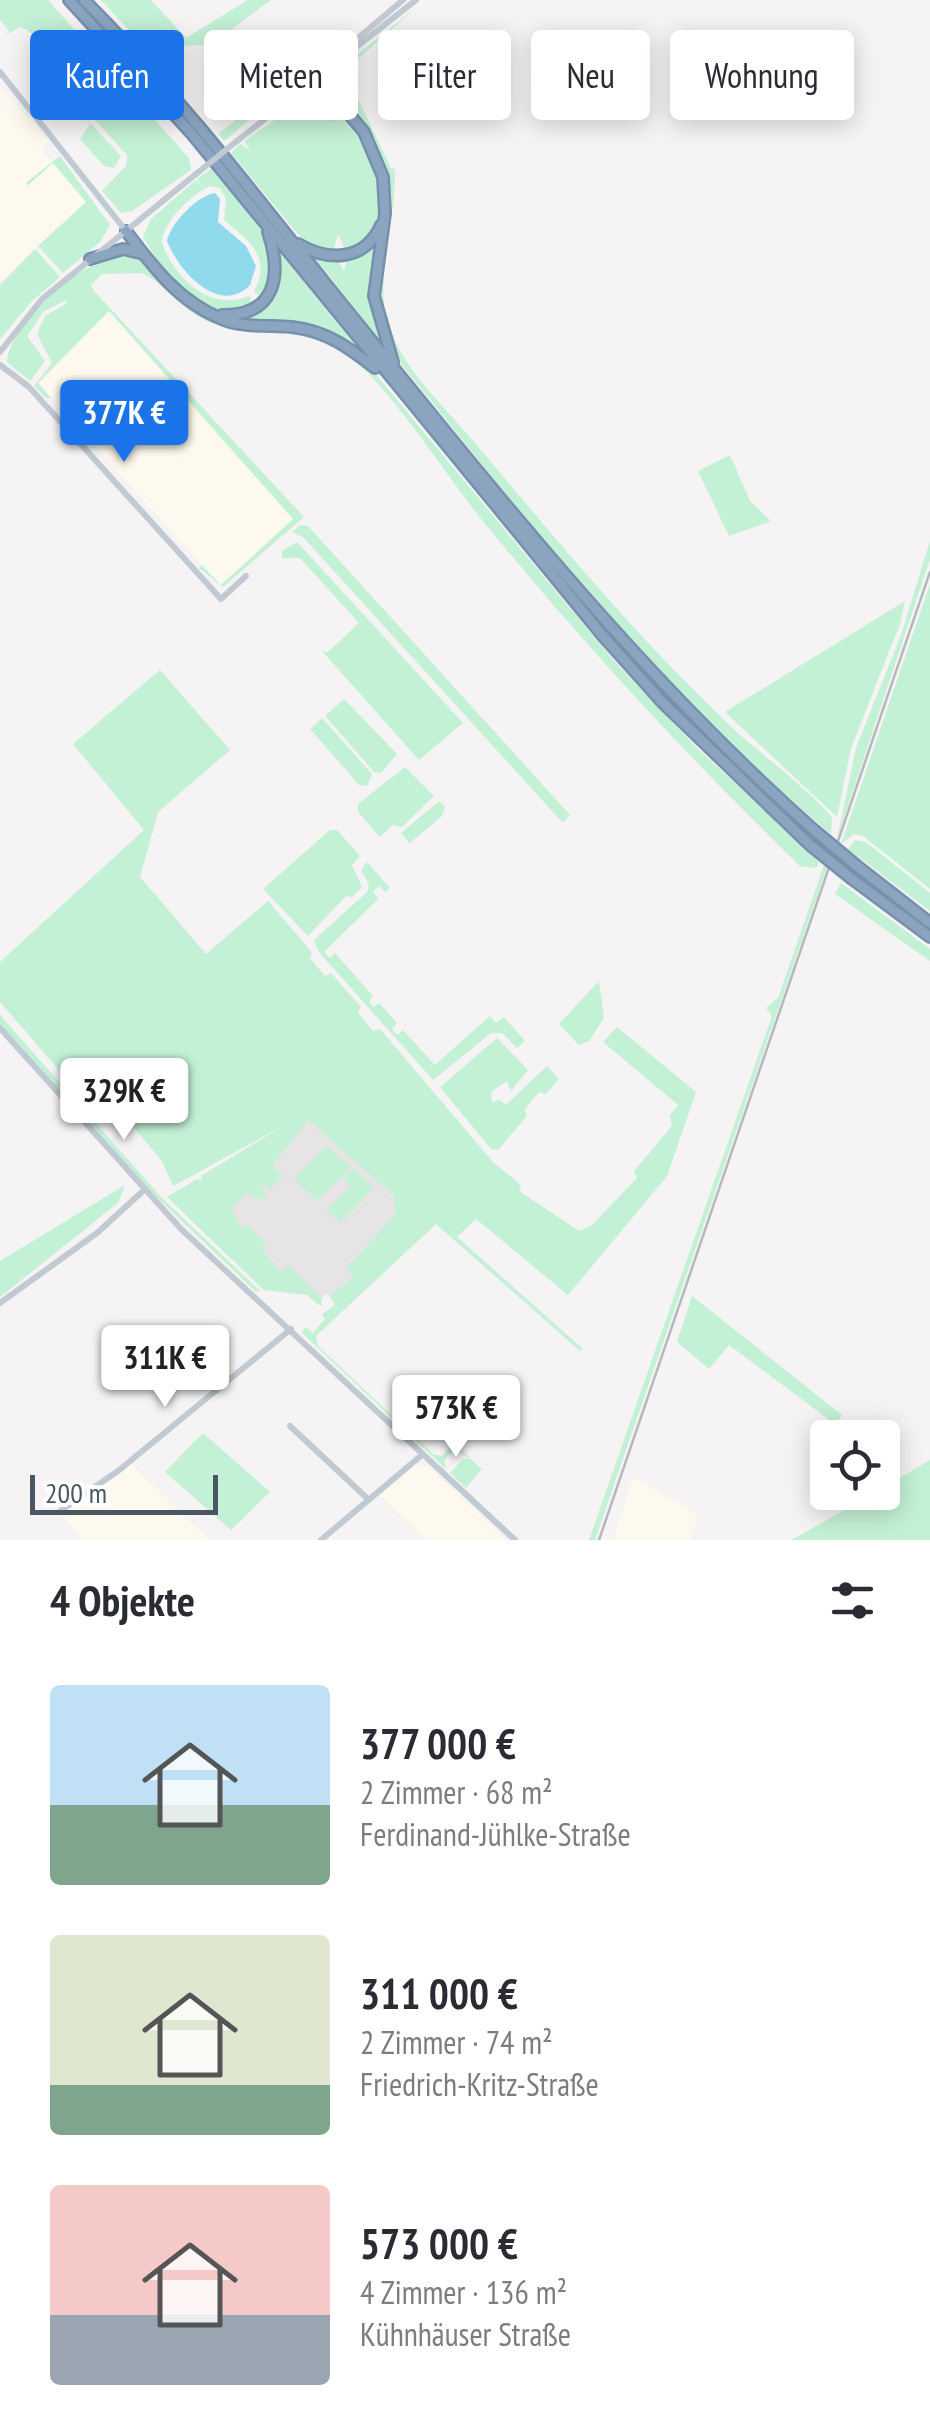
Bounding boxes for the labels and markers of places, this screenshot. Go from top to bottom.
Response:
pin: 377K € [43,380,205,465]
pin: 329K € [43,1058,205,1143]
pin: 311K € [84,1325,246,1410]
pin: 573K € [375,1375,537,1460]

